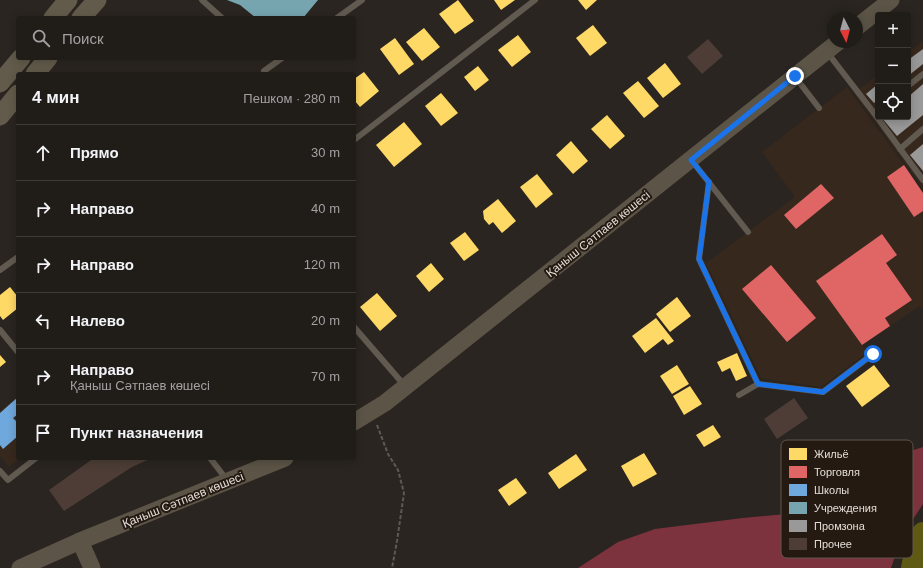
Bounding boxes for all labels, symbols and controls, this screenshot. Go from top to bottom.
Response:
north arrow [827,12,863,48]
map controls [875,12,911,120]
button: + [875,12,911,48]
search box [16,16,356,60]
icon: search [30,27,52,49]
text: Поиск [62,30,104,47]
button: − [875,48,911,84]
route end [786,67,804,85]
button: locate [875,84,911,120]
text: 4 мин [32,88,79,107]
text: Пешком · 280 m [243,91,340,106]
icon: ahead [32,142,54,164]
text: Прямо [70,144,119,161]
text: 30 m [311,145,340,160]
street label: Қаныш Сәтпаев көшесі [543,188,653,280]
icon: right [32,198,54,220]
text: Направо [70,200,134,217]
text: 40 m [311,201,340,216]
icon: right [32,254,54,276]
text: Направо [70,256,134,273]
text: 120 m [304,257,340,272]
icon: left [32,310,54,332]
text: Налево [70,312,125,329]
text: 20 m [311,313,340,328]
route start [864,345,882,363]
text: Направо [70,361,134,378]
icon: right [32,366,54,388]
text: 70 m [311,369,340,384]
text: Қаныш Сәтпаев көшесі [70,378,210,393]
icon: arrive [32,422,54,444]
text: Пункт назначения [70,424,203,441]
legend [781,440,913,558]
text: Жильё [814,448,849,460]
text: Торговля [814,466,860,478]
street label: Қаныш Сәтпаев көшесі [120,469,246,531]
text: Школы [814,484,849,496]
text: Учреждения [814,502,877,514]
text: Промзона [814,520,866,532]
text: Прочее [814,538,852,550]

